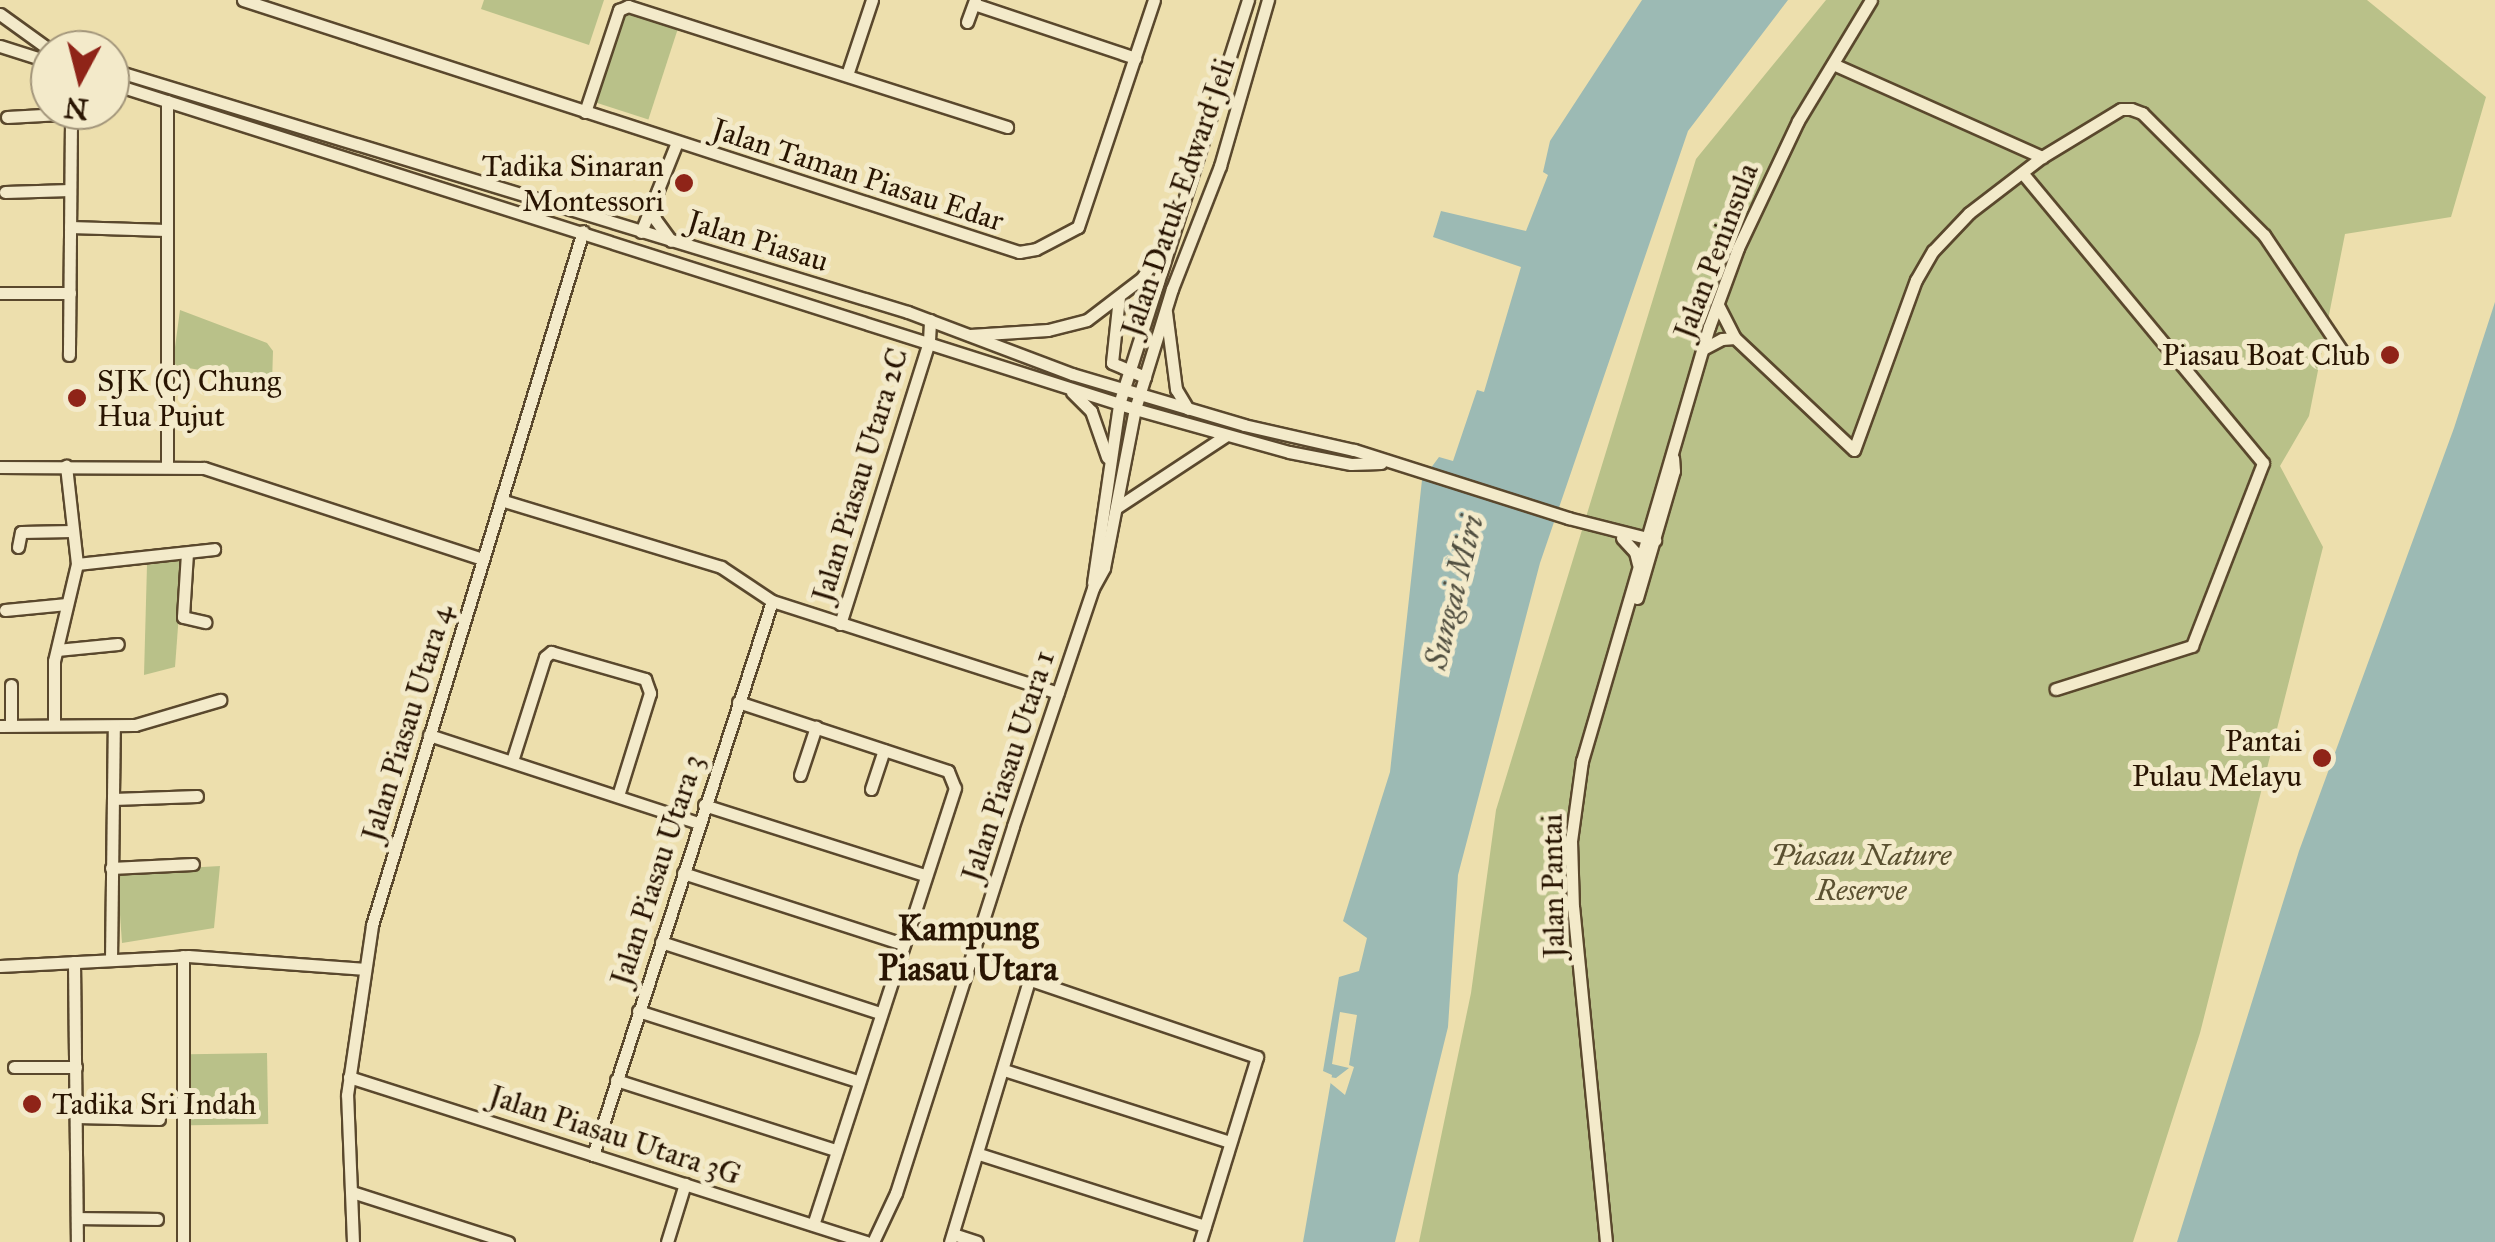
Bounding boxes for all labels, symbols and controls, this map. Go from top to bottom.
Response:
north arrow [30,30,130,130]
street label: Jalan Datuk Edward Jeli [1113,53,1243,341]
text: N [63,89,90,127]
street label: Jalan Taman Piasau Edar [708,111,1008,239]
place label: Tadika Sinaran Montessori [482,148,664,218]
street label: Jalan Peninsula [1666,158,1766,344]
marker: Tadika Sinaran Montessori [673,172,695,194]
street label: Jalan Piasau [683,203,833,279]
place label: Piasau Boat Club [2162,337,2370,373]
street label: Jalan Piasau Utara 2C [804,344,916,606]
marker: Piasau Boat Club [2379,344,2401,366]
place label: SJK (C) Chung Hua Pujut [97,363,281,434]
marker: SJK (C) Chung Hua Pujut [66,387,88,409]
water label: Sungai Miri [1417,511,1493,673]
street label: Jalan Piasau Utara 4 [354,601,460,845]
street label: Jalan Piasau Utara 1 [954,646,1062,886]
place label: Pantai Pulau Melayu [2132,723,2302,794]
marker: Pantai Pulau Melayu [2311,747,2333,769]
street label: Jalan Piasau Utara 3 [603,750,711,990]
street label: Jalan Pantai [1534,813,1572,959]
park label: Piasau Nature Reserve [1771,837,1951,908]
district label: Kampung Piasau Utara [878,908,1058,990]
street label: Jalan Piasau Utara 3G [485,1077,745,1193]
place label: Tadika Sri Indah [52,1086,256,1122]
marker: Tadika Sri Indah [21,1093,43,1115]

